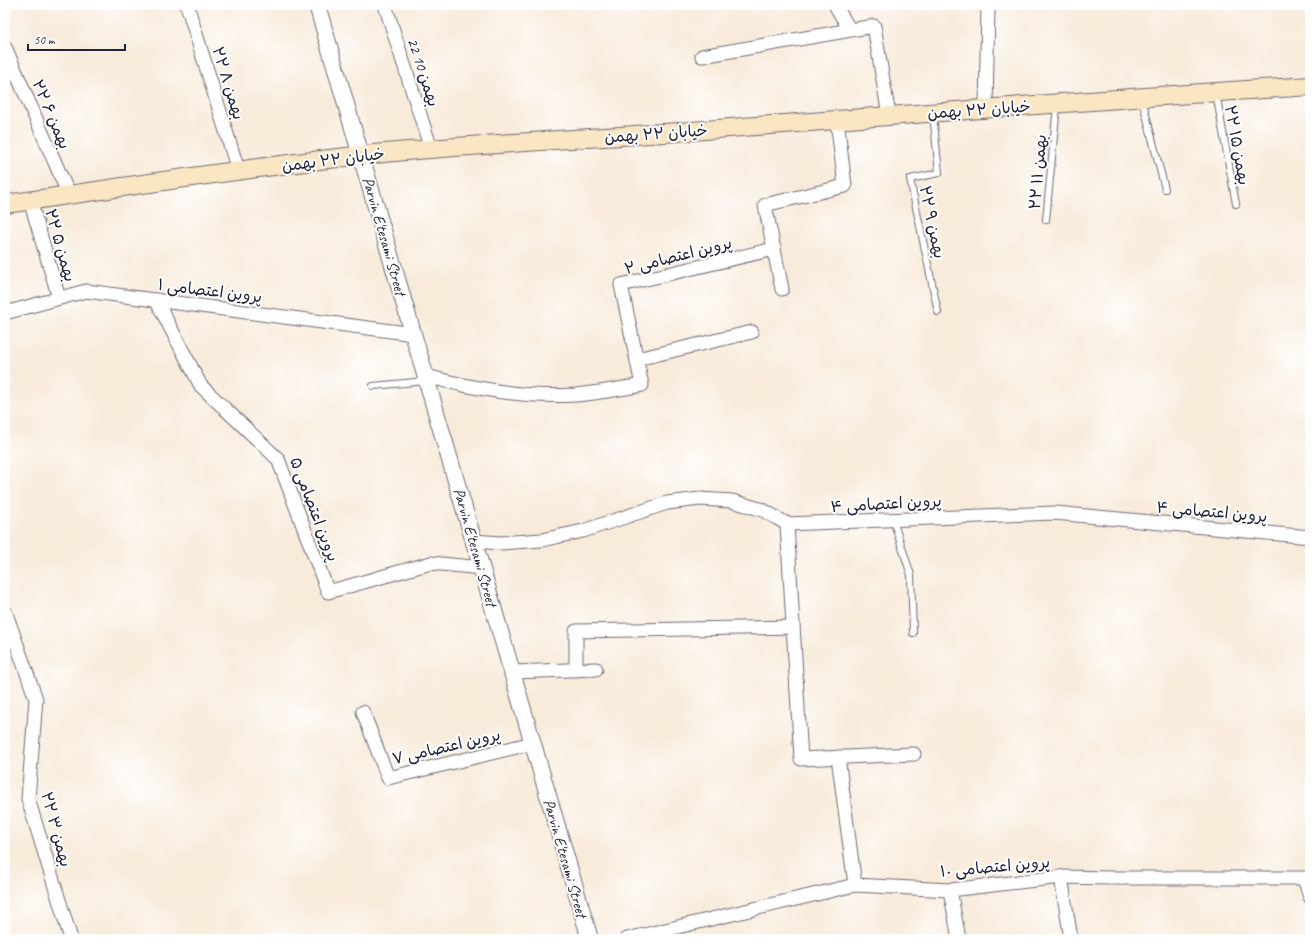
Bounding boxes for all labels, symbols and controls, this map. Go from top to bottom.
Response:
scale bar [28,26,125,52]
text: 50 m [34,32,56,48]
street label: 22 بهمن 10 [403,35,444,109]
street label: ۲۲ بهمن ۸ [208,44,249,122]
street label: ۲۲ بهمن ۶ [28,77,75,152]
street label: خیابان ۲۲ بهمن [927,96,1031,124]
street label: ۲۲ بهمن ۱۵ [1220,104,1254,187]
street label: خیابان ۲۲ بهمن [604,120,708,148]
street label: ۲۲ بهمن ۱۱ [1025,134,1051,211]
street label: خیابان ۲۲ بهمن [281,144,386,176]
street label: Parvin E'tesami Street [358,175,411,300]
street label: ۲۲ بهمن ۹ [915,184,949,260]
street label: ۲۲ بهمن ۵ [40,207,80,284]
street label: پروین اعتصامی ۲ [622,233,734,279]
street label: پروین اعتصامی ۱ [157,275,263,307]
street label: پروین اعتصامی ۵ [285,454,343,564]
street label: Parvin E'tesami Street [449,486,502,611]
street label: پروین اعتصامی ۴ [830,491,942,517]
street label: پروین اعتصامی ۴ [1156,497,1268,527]
street label: پروین اعتصامی ۷ [390,725,502,769]
street label: ۲۲ بهمن ۳ [36,789,76,869]
street label: Parvin E'tesami Street [539,797,592,922]
street label: پروین اعتصامی ۱۰ [939,852,1051,882]

